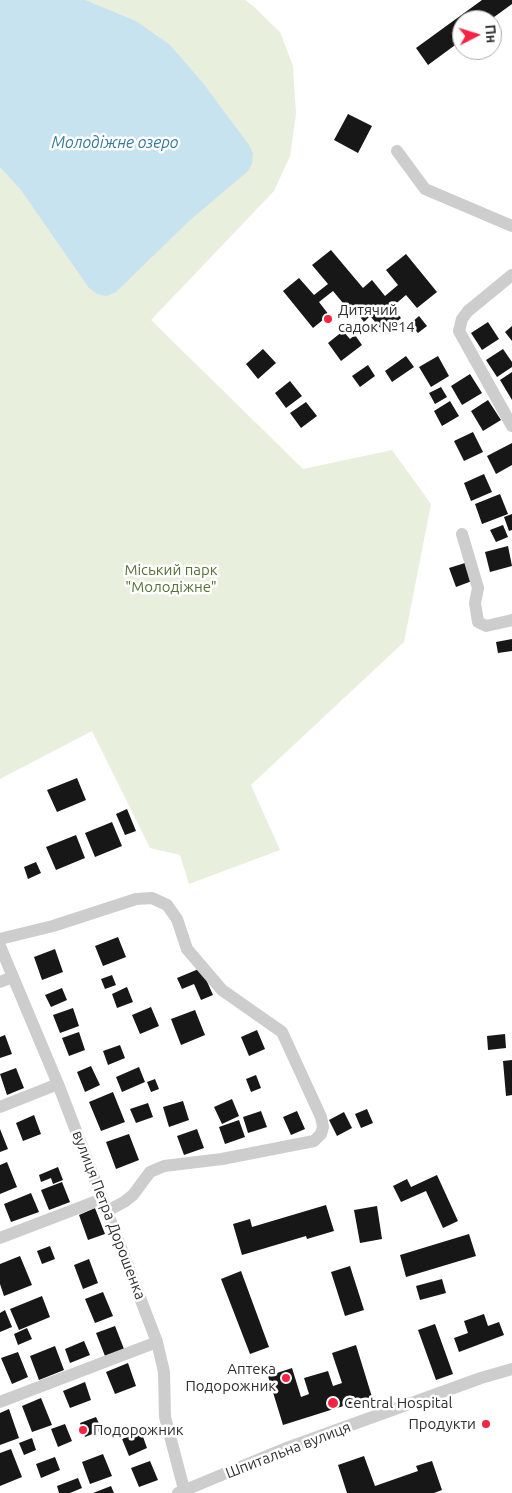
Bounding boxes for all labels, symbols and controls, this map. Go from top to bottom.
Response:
north arrow [452,10,502,60]
text: Пн [482,24,500,44]
water label: Молодіжне озеро [52,133,178,153]
place label: Дитячий садок №14 [338,301,415,336]
marker: Дитячий садок №14 [322,313,334,325]
park label: Міський парк "Молодіжне" [124,561,218,596]
street label: вулиця Петра Дорошенка [68,1128,150,1302]
place label: Аптека Подорожник [185,1360,276,1395]
marker: Аптека Подорожник [280,1372,292,1384]
place label: Central Hospital [344,1394,452,1412]
marker: Central Hospital [326,1396,340,1410]
place label: Продукти [408,1415,476,1433]
street label: Шпитальна вулиця [223,1418,353,1482]
marker: Продукти [480,1418,492,1430]
place label: Подорожник [93,1421,184,1439]
marker: Подорожник [77,1424,89,1436]

